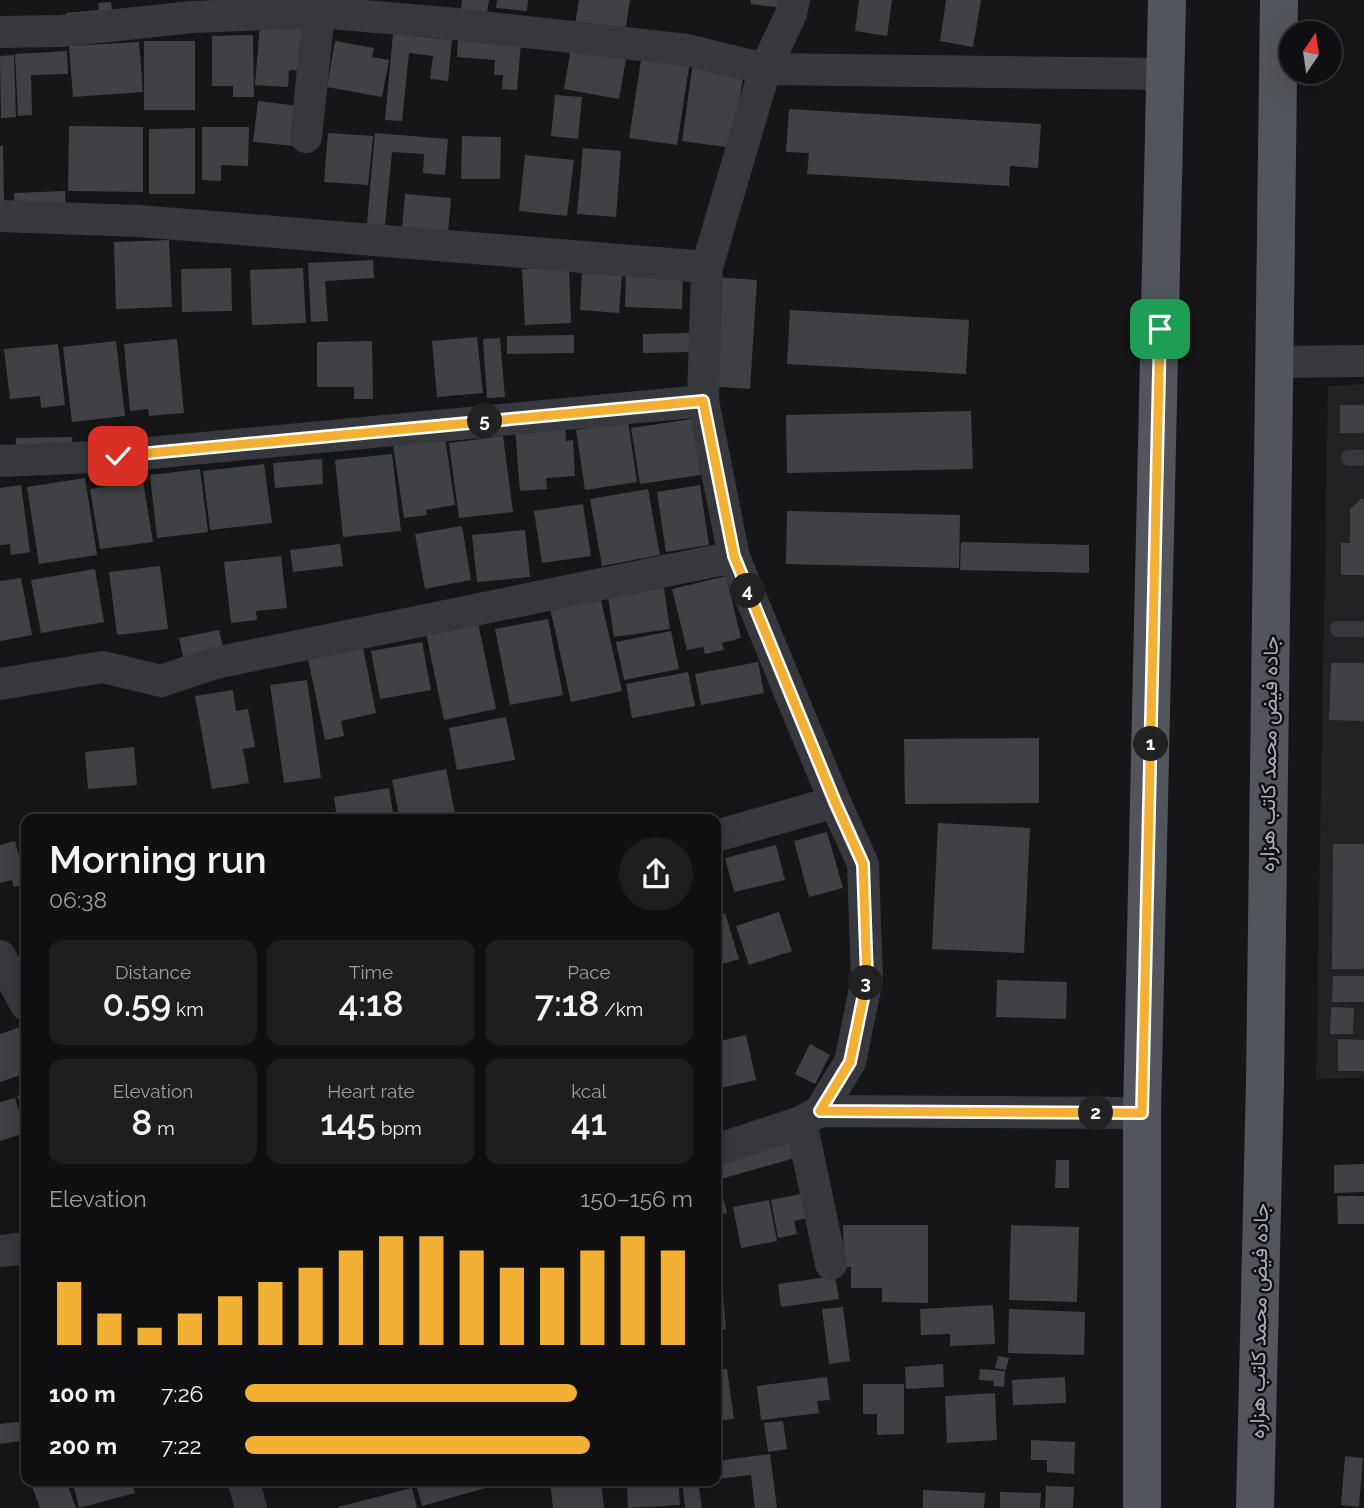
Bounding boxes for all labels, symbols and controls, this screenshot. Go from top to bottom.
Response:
north arrow [1279,21,1342,84]
map controls [1279,21,1342,84]
pin [1130,299,1190,359]
icon: arrive [1141,310,1179,348]
pin: 5 [468,404,503,438]
text: 5 [479,409,490,431]
pin [88,426,148,486]
icon: check [99,437,137,475]
pin: 4 [730,574,766,608]
text: 4 [742,579,753,601]
street label: جاده فیض محمد کاتب هزاره [1254,636,1284,872]
pin: 1 [1134,726,1168,762]
text: 1 [1146,732,1155,754]
text: Morning run [49,837,267,882]
button: share [619,837,693,911]
text: 06:38 [49,886,107,913]
text: Distance [115,961,191,983]
text: Time [349,961,393,983]
text: Pace [567,961,611,983]
pin: 3 [848,965,884,1000]
text: 3 [860,971,871,993]
text: 0.59 [102,983,171,1024]
text: 4:18 [338,983,404,1024]
text: 7:18 [535,983,599,1024]
text: km [171,998,204,1020]
text: /km [599,998,643,1020]
text: Elevation [113,1080,193,1102]
text: Heart rate [327,1080,415,1102]
text: kcal [571,1080,607,1102]
pin: 2 [1078,1096,1114,1130]
text: 2 [1090,1101,1101,1123]
text: 8 [131,1102,152,1143]
text: 145 [320,1102,376,1143]
text: 41 [571,1102,607,1143]
text: m [152,1117,175,1139]
text: bpm [376,1117,422,1139]
text: Elevation [49,1185,147,1212]
text: 150–156 m [580,1185,693,1212]
street label: جاده فیض محمد کاتب هزاره [1244,1203,1274,1439]
text: 100 m [49,1380,116,1407]
text: 7:26 [161,1380,203,1407]
text: 200 m [49,1432,117,1459]
text: 7:22 [161,1432,202,1459]

